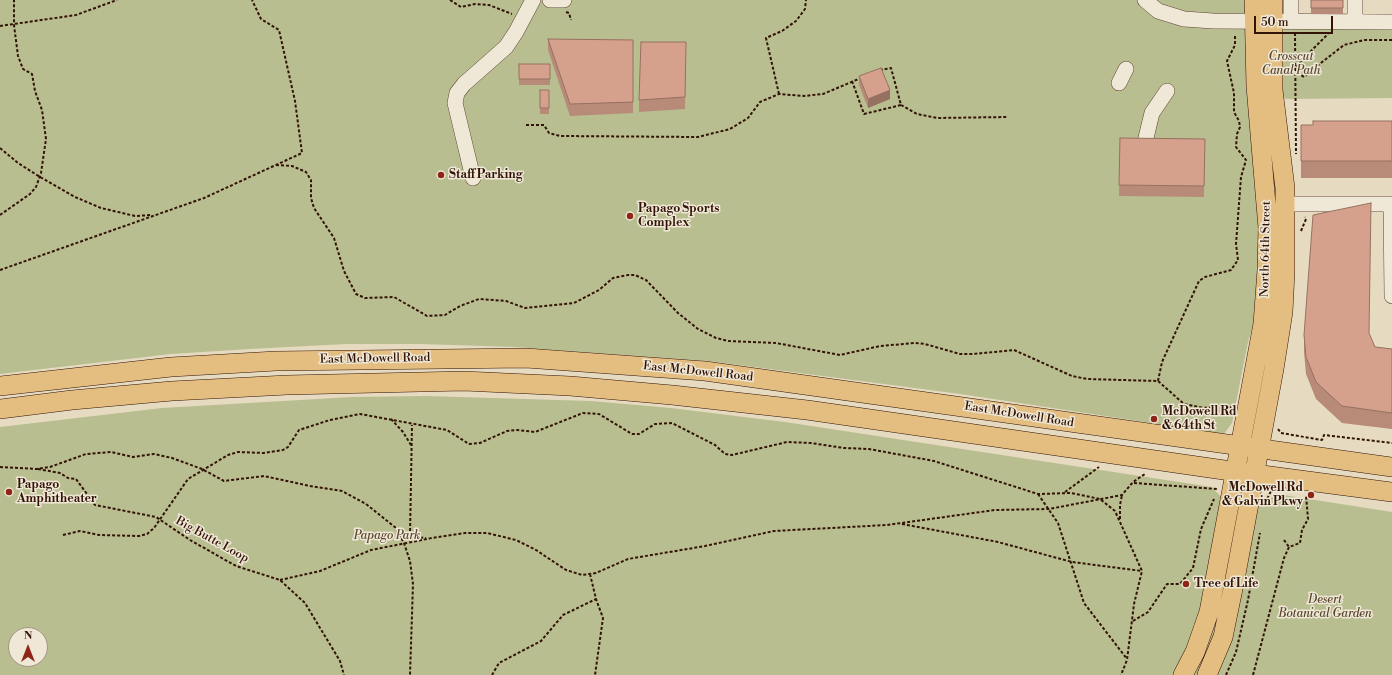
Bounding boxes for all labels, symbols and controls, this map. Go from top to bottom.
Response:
scale bar [1256,8,1335,34]
text: 50 m [1261,15,1289,30]
park label: Crosscut Canal Path [1262,50,1320,78]
place label: Staff Parking [449,168,522,182]
marker: Staff Parking [436,170,446,180]
street label: North 64th Street [1258,201,1274,297]
place label: Papago Sports Complex [638,202,720,230]
marker: Papago Sports Complex [625,211,635,221]
street label: East McDowell Road [320,351,430,367]
street label: East McDowell Road [642,359,754,385]
street label: East McDowell Road [963,399,1075,431]
place label: McDowell Rd & 64th St [1162,405,1237,433]
marker: McDowell Rd & 64th St [1149,414,1159,424]
place label: Papago Amphitheater [17,478,97,506]
place label: McDowell Rd & Galvin Pkwy [1222,481,1303,509]
marker: Papago Amphitheater [4,487,14,497]
marker: McDowell Rd & Galvin Pkwy [1306,490,1316,500]
street label: Big Butte Loop [173,514,251,566]
park label: Papago Park [354,529,420,543]
place label: Tree of Life [1194,577,1258,591]
marker: Tree of Life [1181,579,1191,589]
park label: Desert Botanical Garden [1278,593,1372,621]
north arrow [8,627,48,667]
text: N [24,629,32,643]

